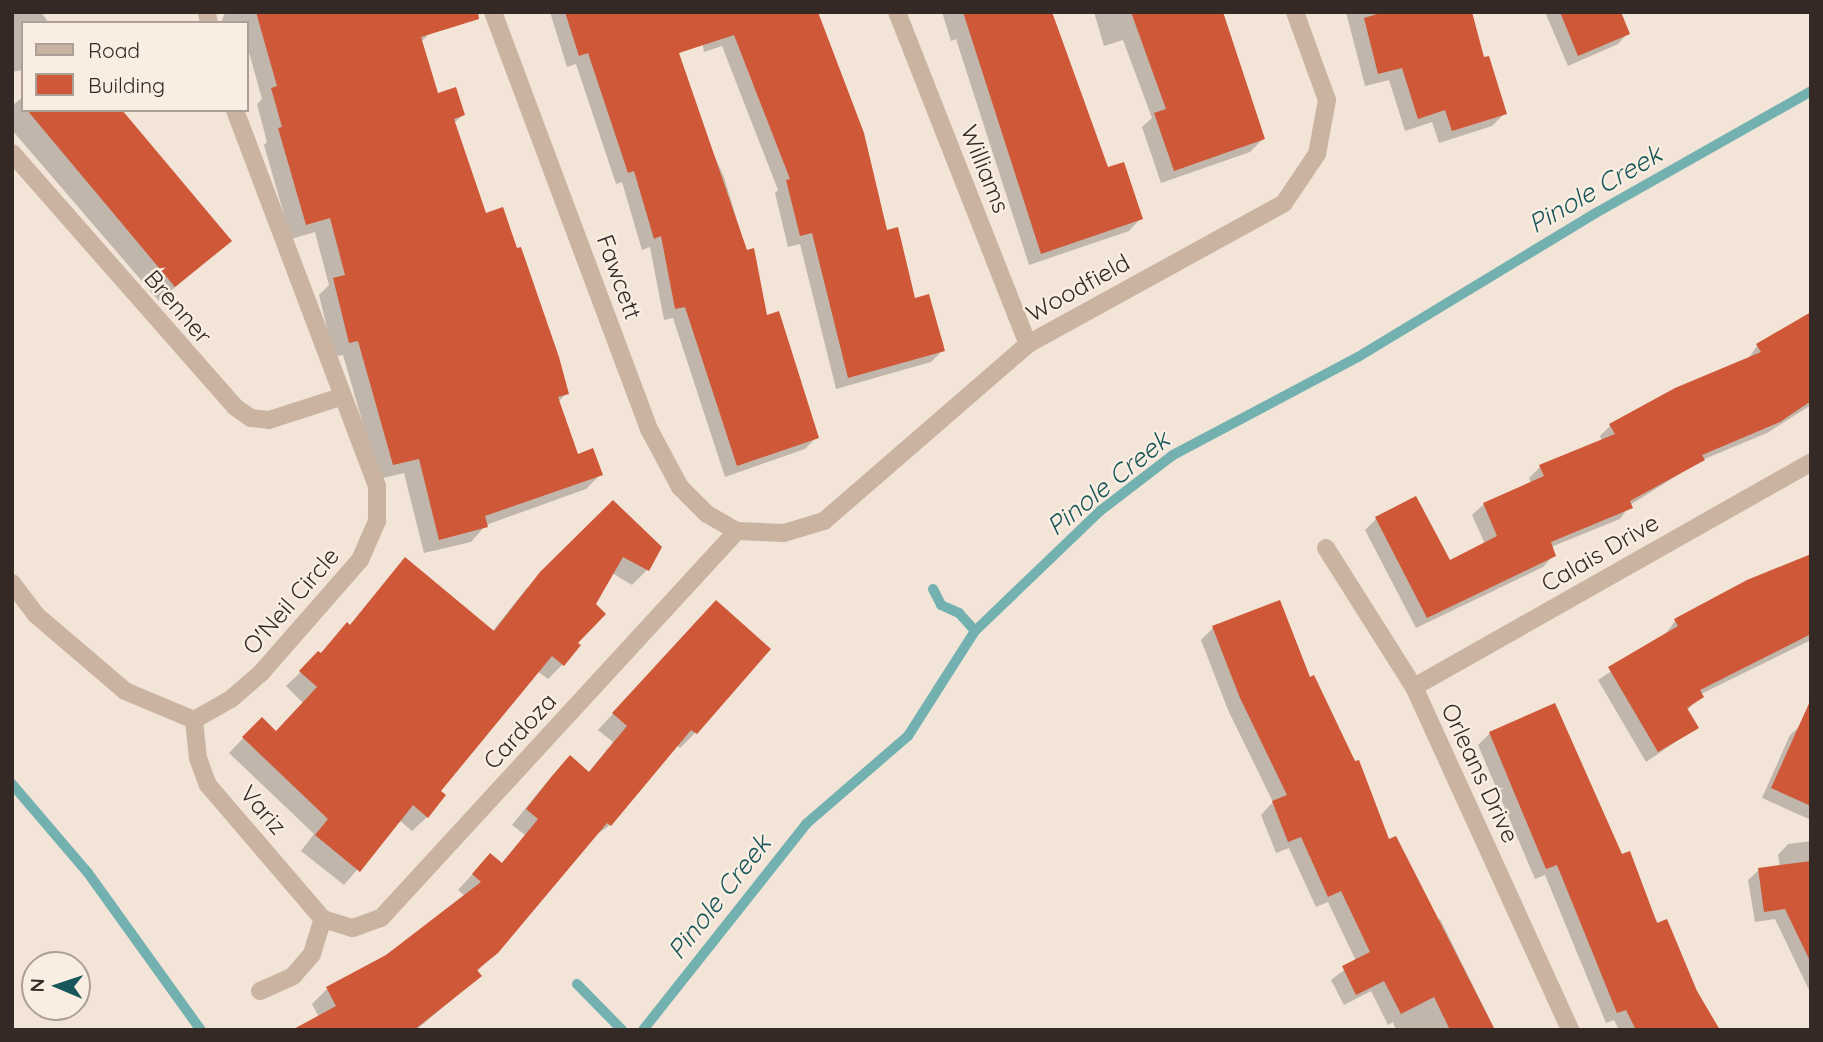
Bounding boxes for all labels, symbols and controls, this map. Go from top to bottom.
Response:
legend [21,21,248,112]
text: Road [88,37,140,63]
text: Building [88,72,165,98]
street label: Williams [954,121,1016,217]
water label: Pinole Creek [1523,138,1667,240]
street label: Fawcett [590,231,648,323]
street label: Woodfield [1021,248,1135,328]
street label: Brenner [138,264,218,350]
water label: Pinole Creek [1040,424,1176,542]
street label: Calais Drive [1536,508,1664,598]
street label: O'Neil Circle [237,542,345,660]
street label: Cardoza [477,687,563,775]
street label: Orleans Drive [1435,699,1525,847]
street label: Variz [234,779,292,841]
water label: Pinole Creek [661,829,777,965]
north arrow [21,951,91,1021]
text: N [25,978,49,993]

